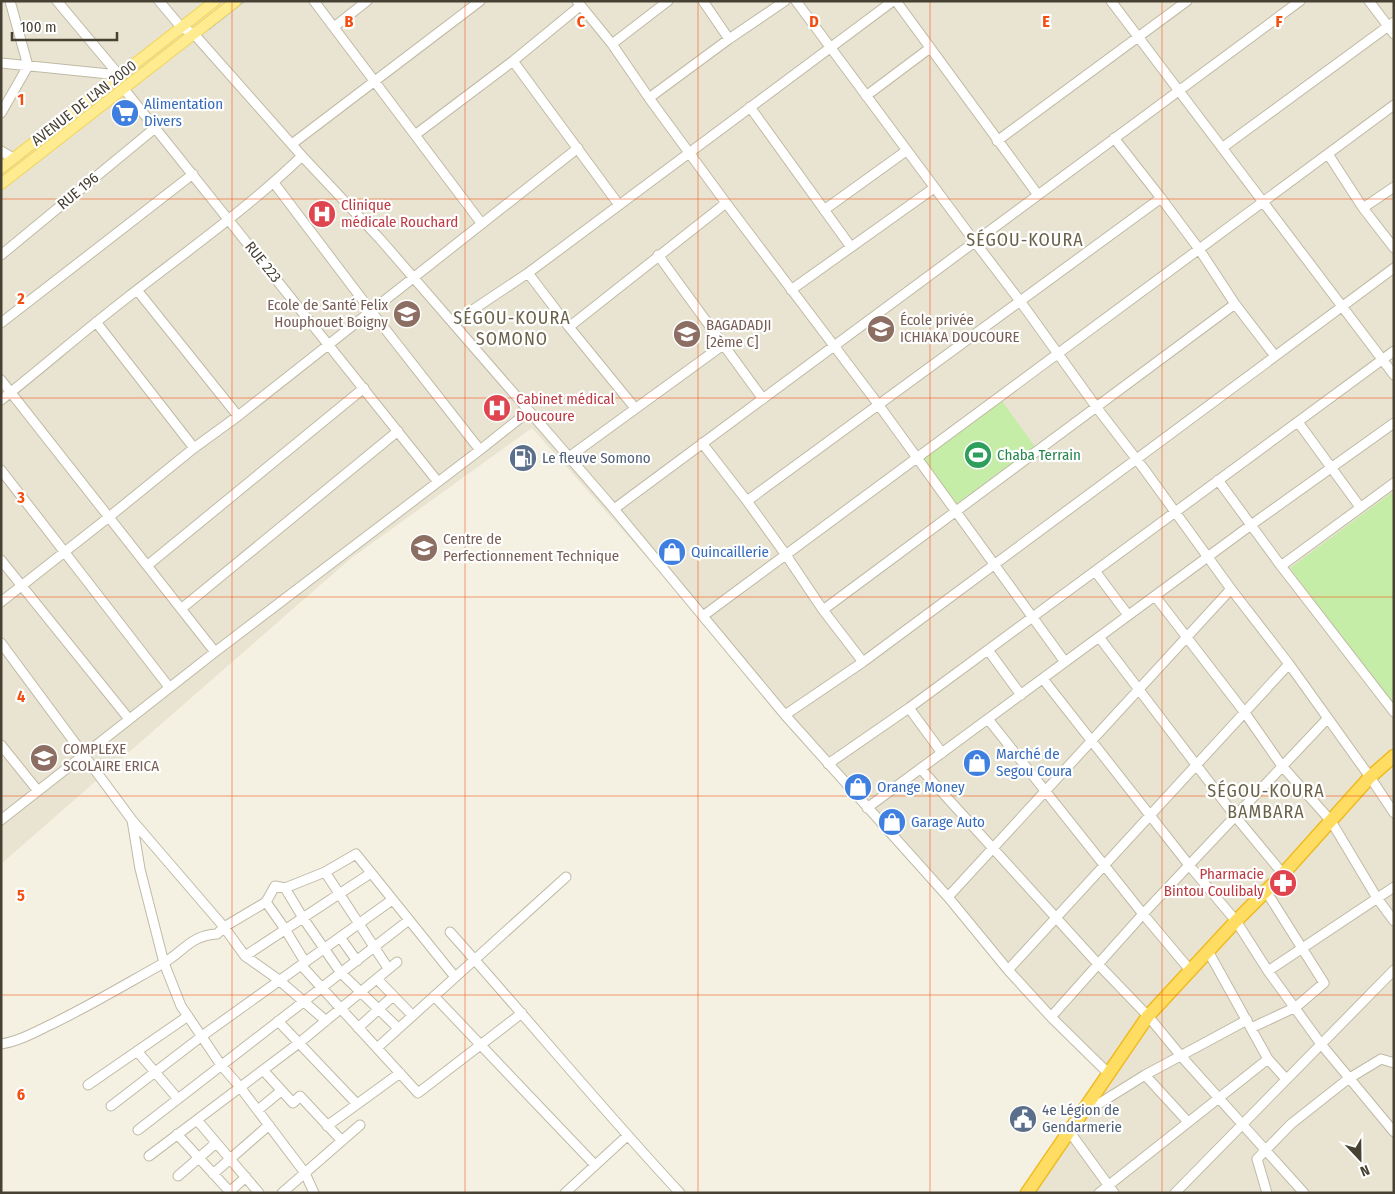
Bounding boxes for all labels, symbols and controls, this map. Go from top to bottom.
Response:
scale bar [12,10,118,42]
text: B [345,12,354,31]
text: C [577,12,586,31]
text: D [809,12,819,31]
text: E [1042,12,1050,31]
text: F [1275,12,1283,31]
text: 100 m [20,18,57,36]
street label: AVENUE DE L'AN 2000 [28,56,140,150]
text: 1 [18,90,24,109]
place label: Alimentation Divers [144,95,223,130]
supermarket icon: Alimentation Divers [110,98,140,128]
street label: RUE 196 [54,169,102,213]
place label: Clinique médicale Rouchard [341,196,458,231]
hospital icon: Clinique médicale Rouchard [307,199,337,229]
district label: SÉGOU-KOURA [966,228,1084,251]
street label: RUE 223 [241,238,285,286]
text: 2 [16,289,25,308]
place label: Ecole de Santé Felix Houphouet Boigny [267,296,388,331]
school or university icon: Ecole de Santé Felix Houphouet Boigny [392,299,422,329]
district label: SÉGOU-KOURA SOMONO [453,306,571,350]
place label: École privée ICHIAKA DOUCOURE [900,311,1020,346]
school or university icon: École privée ICHIAKA DOUCOURE [866,314,896,344]
place label: BAGADADJI [2ème C] [706,316,771,351]
school or university icon: BAGADADJI [2ème C] [672,319,702,349]
place label: Cabinet médical Doucoure [516,390,615,425]
hospital icon: Cabinet médical Doucoure [482,393,512,423]
sports icon: Chaba Terrain [963,440,993,470]
fuel station icon: Le fleuve Somono [508,443,538,473]
place label: Chaba Terrain [997,446,1081,464]
place label: Le fleuve Somono [542,449,651,467]
text: 3 [16,488,25,507]
place label: Centre de Perfectionnement Technique [443,530,619,565]
school or university icon: Centre de Perfectionnement Technique [409,533,439,563]
shop icon: Quincaillerie [657,537,687,567]
place label: Quincaillerie [691,543,769,561]
text: 4 [17,687,25,706]
place label: COMPLEXE SCOLAIRE ERICA [63,740,159,775]
school or university icon: COMPLEXE SCOLAIRE ERICA [29,743,59,773]
place label: Marché de Segou Coura [996,745,1072,780]
shop icon: Marché de Segou Coura [962,748,992,778]
shop icon: Orange Money [843,772,873,802]
place label: Orange Money [877,778,965,796]
district label: SÉGOU-KOURA BAMBARA [1207,779,1325,823]
shop icon: Garage Auto [877,807,907,837]
place label: Garage Auto [911,813,985,831]
place label: Pharmacie Bintou Coulibaly [1164,865,1264,900]
pharmacy icon: Pharmacie Bintou Coulibaly [1268,868,1298,898]
text: 5 [17,886,25,905]
text: 6 [17,1085,25,1104]
place label: 4e Légion de Gendarmerie [1042,1101,1122,1136]
public building icon: 4e Légion de Gendarmerie [1008,1104,1038,1134]
north arrow [1335,1134,1385,1184]
text: N [1358,1161,1372,1180]

